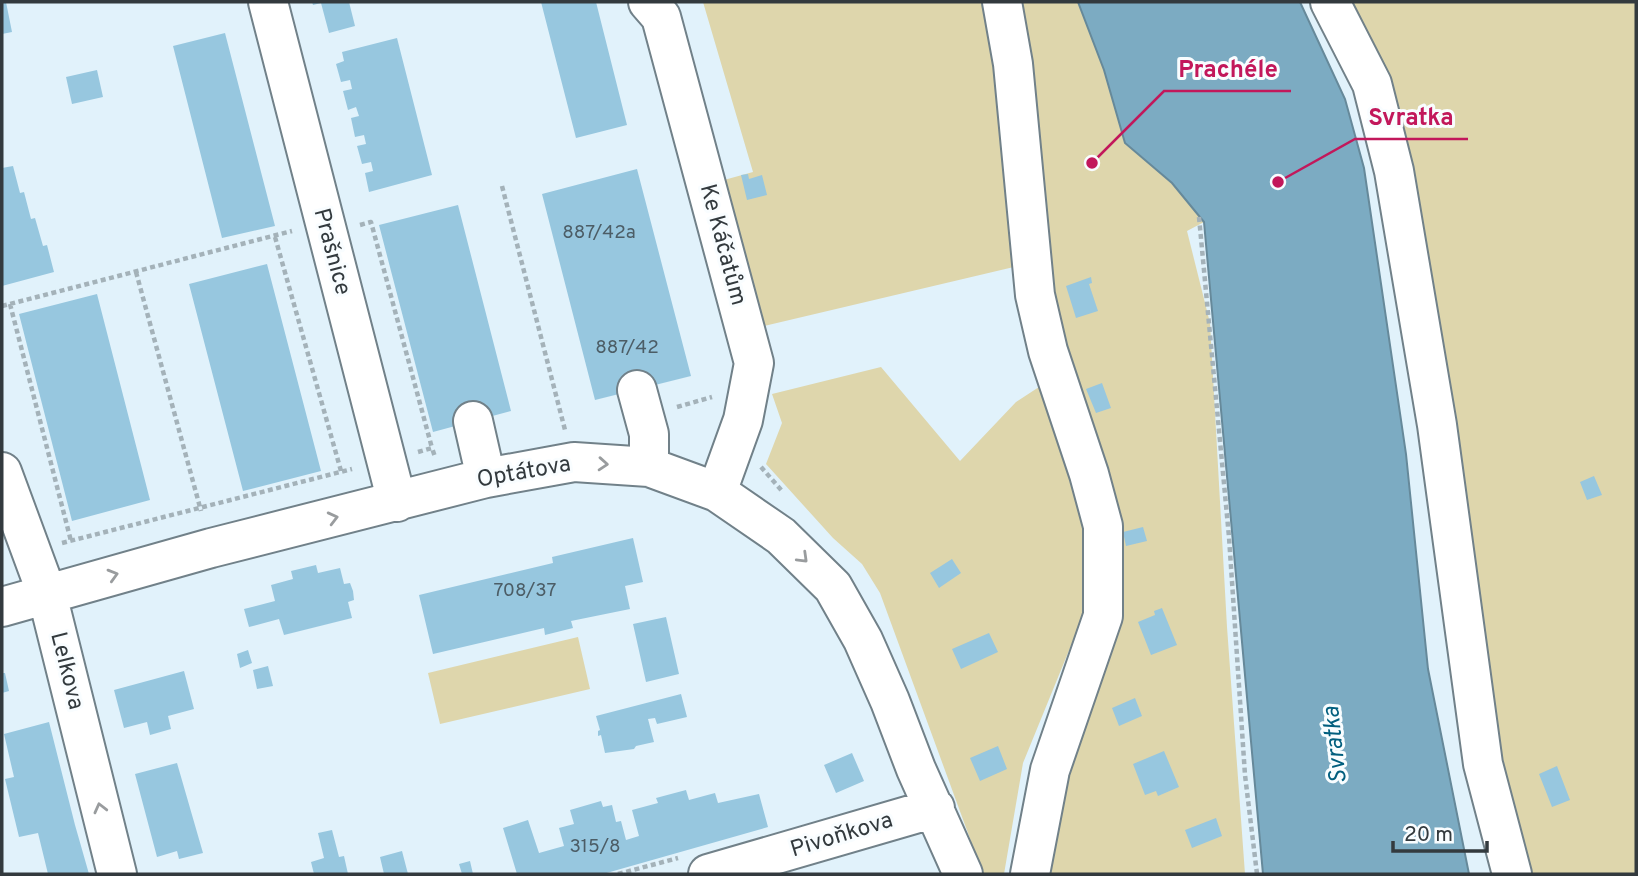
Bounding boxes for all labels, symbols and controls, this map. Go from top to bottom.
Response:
callout: Prachéle [1164,46,1291,91]
text: Prachéle [1178,56,1278,86]
callout: Svratka [1355,94,1468,139]
text: Svratka [1368,104,1454,134]
street label: Ke Káčatům [692,181,752,309]
street label: Prašnice [306,205,356,299]
house number: 887/42a [562,221,636,245]
house number: 887/42 [595,336,659,360]
street label: Optátova [475,450,573,496]
one-way arrow [598,456,609,471]
one-way arrow [327,512,339,526]
one-way arrow [795,550,808,563]
one-way arrow [107,569,119,584]
house number: 708/37 [493,579,557,603]
street label: Lelkova [42,629,90,713]
water label: Svratka [1317,704,1355,785]
one-way arrow [94,802,108,814]
street label: Pivoňkova [787,807,897,865]
scale bar [1393,810,1488,854]
text: 20 m [1404,822,1453,849]
house number: 315/8 [569,835,621,859]

